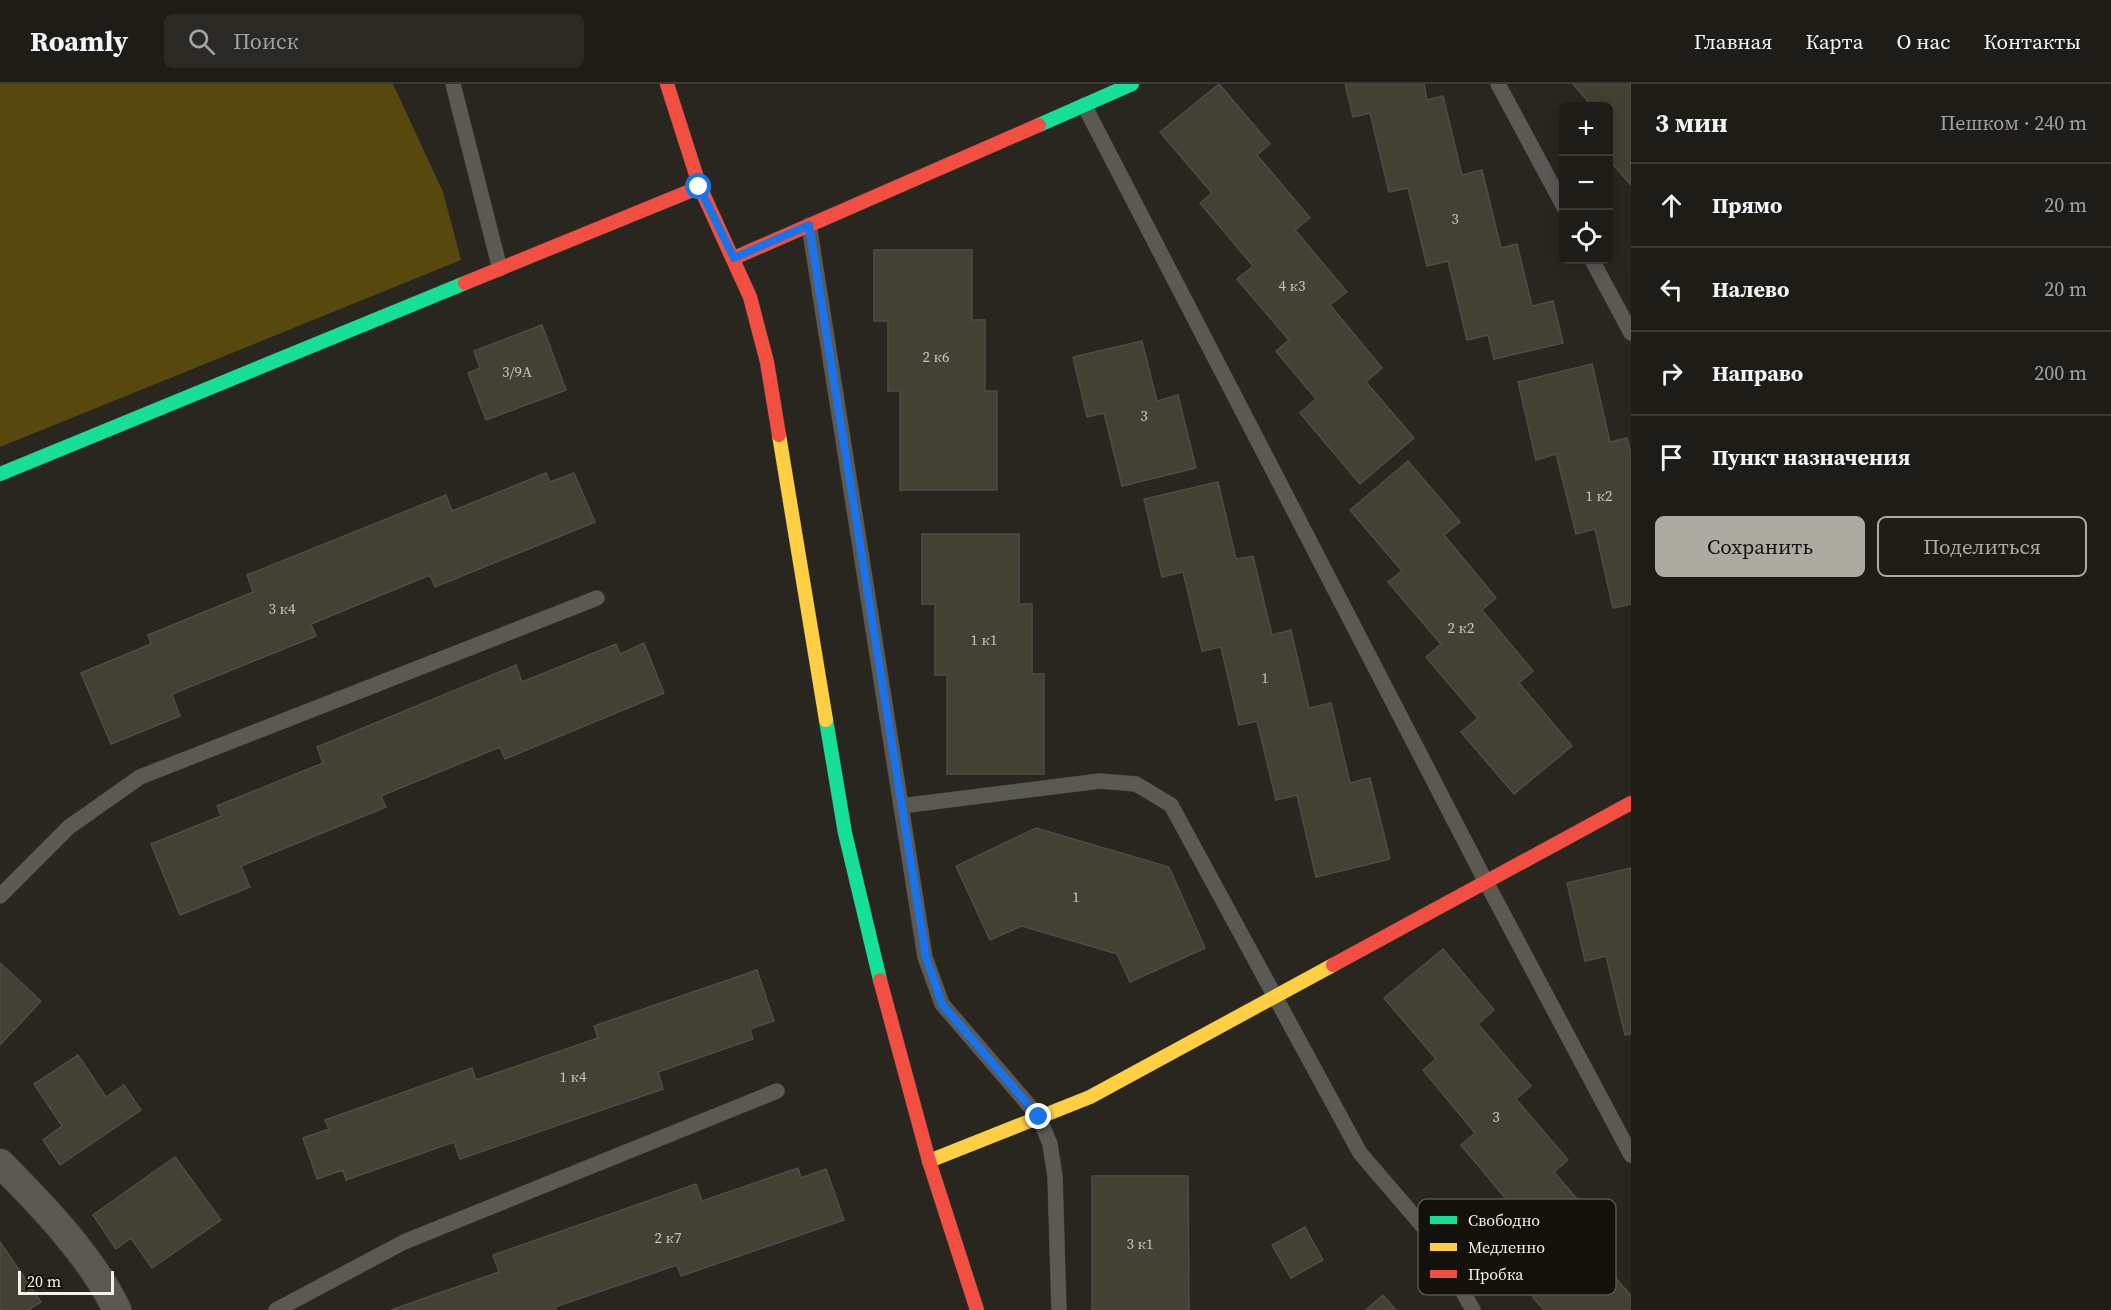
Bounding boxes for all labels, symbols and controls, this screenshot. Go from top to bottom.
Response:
search box [164,14,584,68]
text: Roamly [30,22,128,60]
icon: search [185,25,218,58]
text: Поиск [233,26,299,56]
text: Главная [1694,27,1772,56]
text: Карта [1805,27,1863,56]
text: О нас [1896,27,1950,56]
text: Контакты [1983,27,2081,56]
map controls [1559,102,1613,264]
button: + [1559,102,1613,156]
text: 3 мин [1655,105,1728,141]
text: Пешком · 240 m [1940,109,2087,137]
button: − [1559,156,1613,210]
route start [685,173,711,199]
icon: ahead [1655,189,1688,222]
text: Прямо [1712,190,1782,220]
text: 20 m [2044,191,2087,219]
house number: 3 [1451,208,1459,229]
button: locate [1559,210,1613,264]
icon: left [1655,273,1688,306]
text: Налево [1712,274,1789,304]
house number: 4 к3 [1279,275,1305,296]
text: 20 m [2044,275,2087,303]
house number: 2 к6 [923,346,949,367]
icon: right [1655,357,1688,390]
text: Направо [1712,358,1803,388]
text: 200 m [2034,359,2087,387]
house number: 3/9А [502,361,532,382]
house number: 3 [1140,405,1148,426]
icon: arrive [1655,441,1688,474]
text: Пункт назначения [1712,442,1910,472]
house number: 1 к2 [1586,485,1612,506]
button: Сохранить [1655,516,1865,577]
button: Поделиться [1877,516,2087,577]
house number: 3 к4 [269,598,296,619]
house number: 2 к2 [1448,617,1474,638]
house number: 1 к1 [971,629,997,650]
house number: 1 [1261,667,1269,688]
house number: 1 [1072,886,1080,907]
house number: 1 к4 [560,1066,587,1087]
route end [1025,1103,1051,1129]
house number: 3 [1492,1106,1500,1127]
legend [1418,1199,1616,1295]
text: Свободно [1468,1209,1540,1231]
house number: 2 к7 [655,1227,681,1248]
house number: 3 к1 [1127,1233,1153,1254]
text: Медленно [1468,1236,1545,1258]
text: Пробка [1468,1263,1524,1285]
scale bar [18,1268,114,1296]
text: 20 m [27,1270,61,1292]

